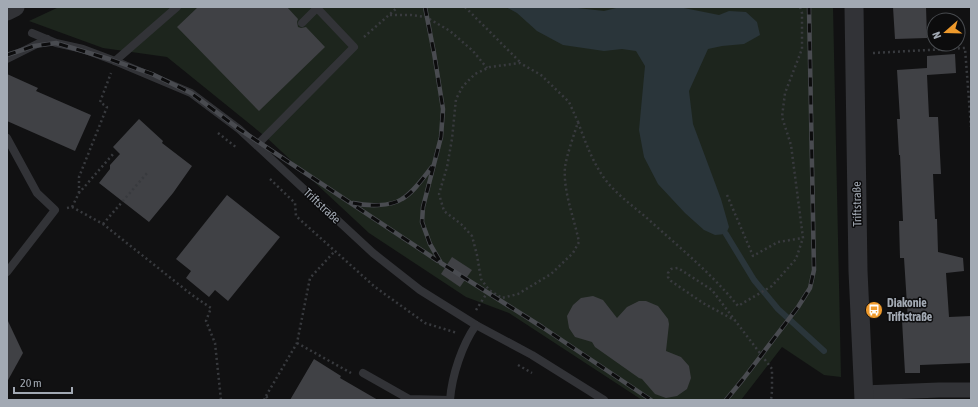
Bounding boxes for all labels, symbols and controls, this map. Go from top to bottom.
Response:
north arrow [926,12,966,52]
text: N [930,30,943,41]
street label: Triftstraße [850,181,864,227]
street label: Triftstraße [301,185,343,227]
place label: Diakonie Triftstraße [887,296,933,324]
bus stop icon: Diakonie Triftstraße [864,300,884,320]
scale bar [14,369,72,395]
text: 20 m [20,376,42,390]

